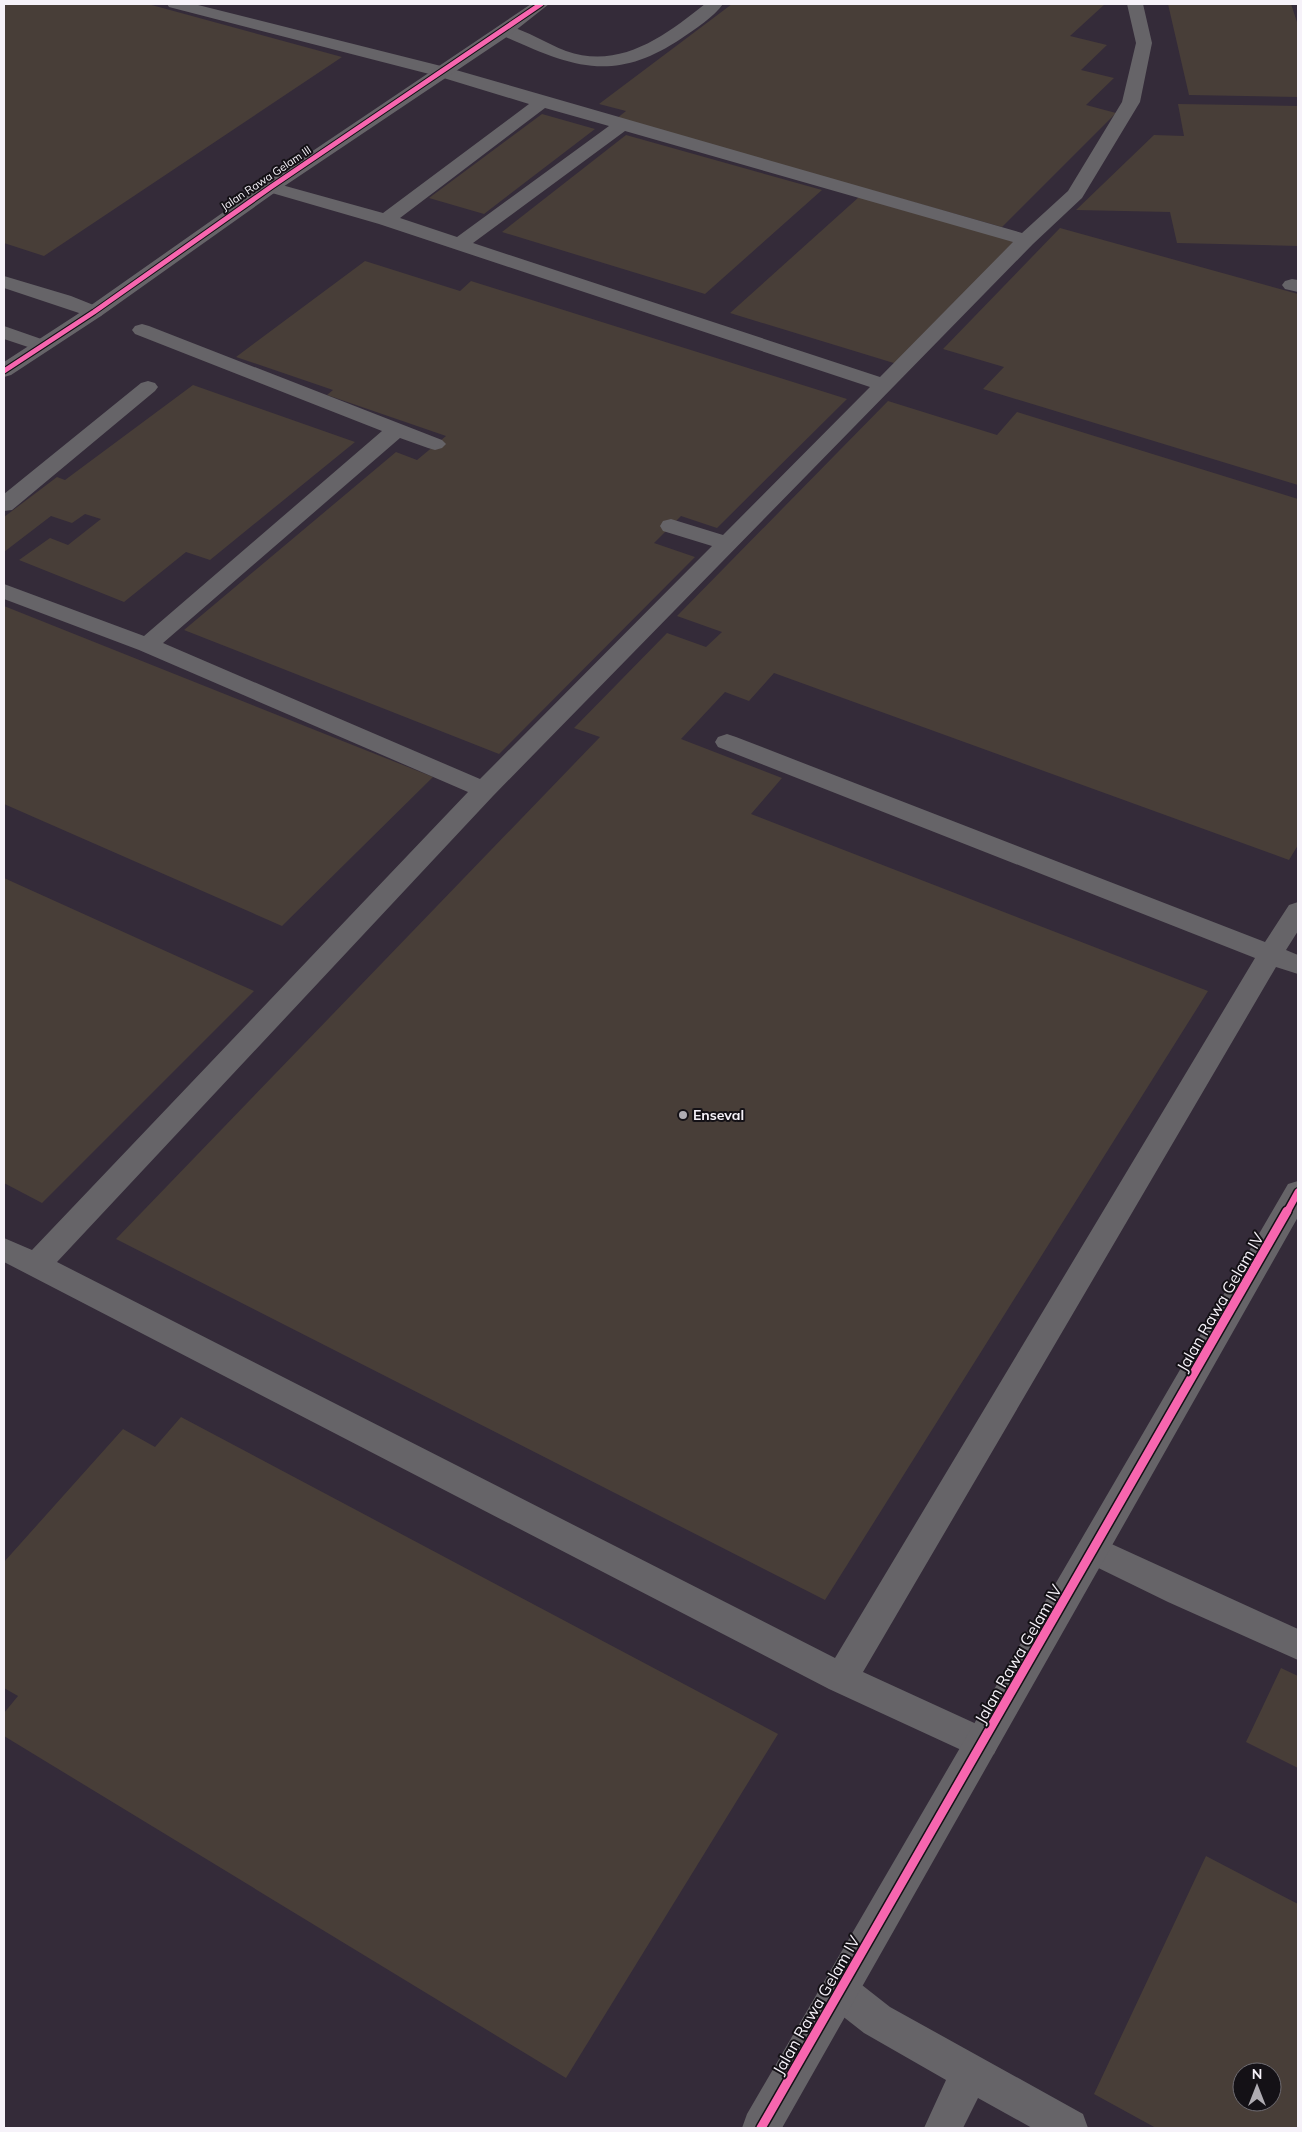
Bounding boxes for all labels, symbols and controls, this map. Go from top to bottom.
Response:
street label: Jalan Rawa Gelam III [218,143,314,213]
place label: Enseval [693,1106,744,1124]
marker: Enseval [677,1109,689,1121]
street label: Jalan Rawa Gelam IV [1172,1228,1268,1375]
street label: Jalan Rawa Gelam IV [970,1580,1066,1727]
street label: Jalan Rawa Gelam IV [768,1931,864,2078]
north arrow [1232,2062,1282,2112]
text: N [1252,2065,1262,2083]

